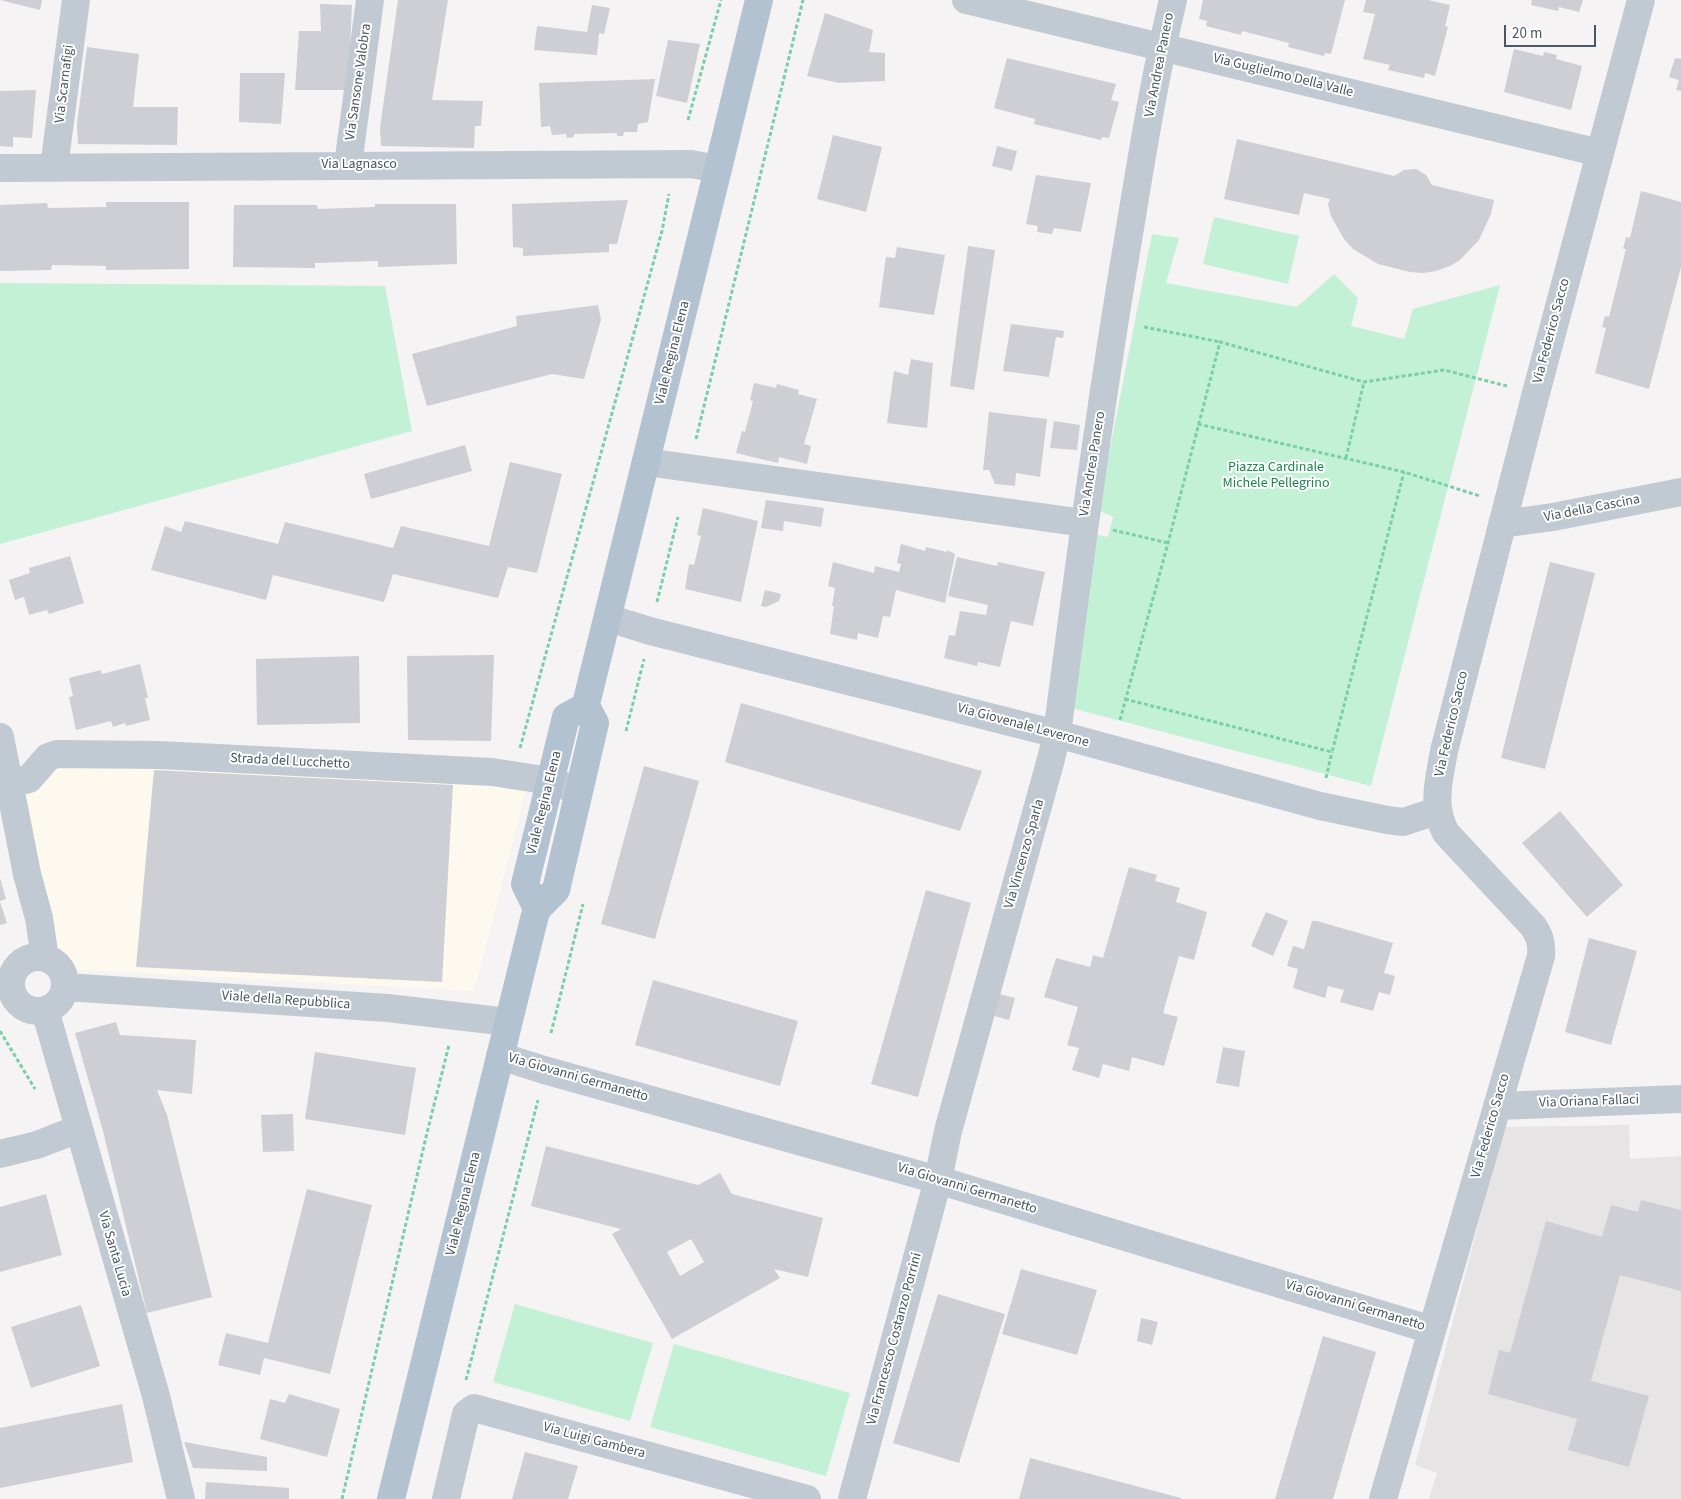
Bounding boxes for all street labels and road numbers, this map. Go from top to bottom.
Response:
street label: Via Andrea Panero [1142,11,1178,119]
street label: Via Sansone Valobra [342,22,376,142]
street label: Via Scarnafigi [52,44,78,124]
street label: Via Guglielmo Della Valle [1211,50,1355,102]
street label: Via Lagnasco [321,157,397,173]
street label: Via Federico Sacco [1530,277,1574,385]
street label: Viale Regina Elena [652,299,694,407]
street label: Via Andrea Panero [1076,410,1110,518]
street label: Via della Cascina [1542,491,1642,527]
street label: Via Federico Sacco [1432,670,1472,778]
street label: Via Giovenale Leverone [955,700,1091,752]
street label: Viale Regina Elena [524,749,566,857]
street label: Strada del Lucchetto [230,750,350,774]
street label: Via Vincenzo Sparla [1001,797,1049,911]
street label: Viale della Repubblica [221,988,351,1014]
street label: Via Giovanni Germanetto [506,1050,650,1106]
street label: Via Federico Sacco [1468,1072,1514,1180]
street label: Via Oriana Fallaci [1539,1092,1639,1112]
street label: Viale Regina Elena [443,1150,485,1258]
street label: Via Giovanni Germanetto [895,1160,1039,1218]
street label: Via Santa Lucia [94,1209,134,1299]
street label: Via Francesco Costanzo Porrini [864,1251,926,1427]
street label: Via Giovanni Germanetto [1283,1277,1427,1335]
street label: Via Luigi Gambera [541,1419,647,1463]

